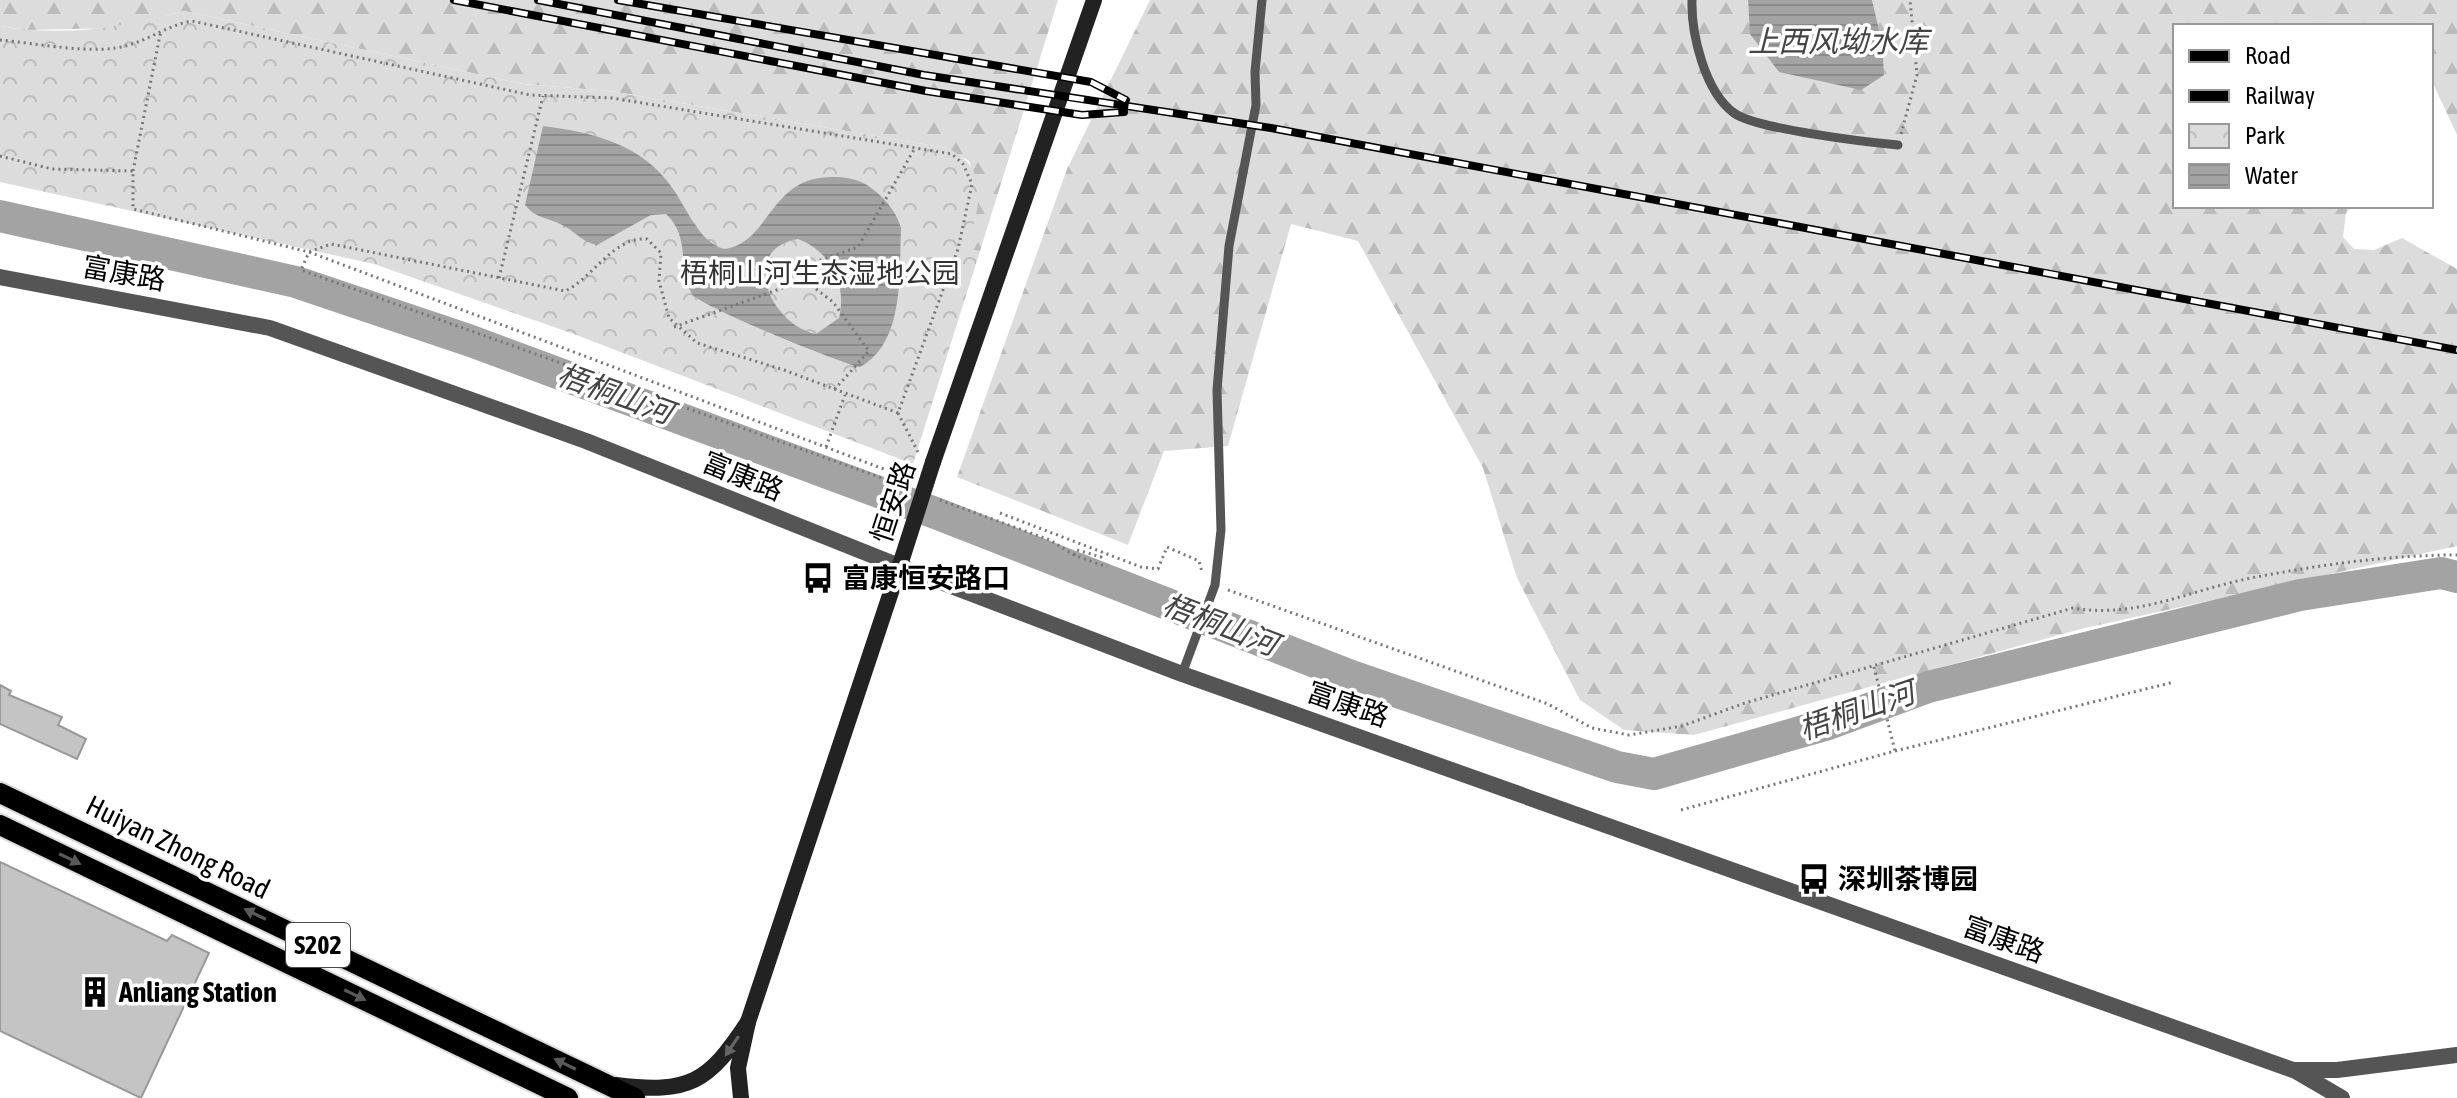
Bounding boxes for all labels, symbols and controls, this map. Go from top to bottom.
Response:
water label: 上西风坳水库 [1748,24,1933,58]
legend [2173,24,2433,208]
text: Road [2245,42,2291,69]
text: Railway [2245,82,2315,109]
text: Park [2245,122,2286,149]
text: Water [2245,162,2298,189]
street label: 富康路 [80,250,168,296]
park label: 梧桐山河生态湿地公园 [680,257,960,289]
water label: 梧桐山河 [553,357,682,431]
street label: 富康路 [698,445,788,507]
street label: 恒安路 [865,457,921,547]
bus stop icon: 富康恒安路口 [801,561,835,595]
place label: 富康恒安路口 [842,562,1010,594]
water label: 梧桐山河 [1158,587,1287,663]
water label: 梧桐山河 [1794,673,1924,746]
street label: 富康路 [1303,675,1393,733]
street label: Huiyan Zhong Road [81,789,275,905]
one-way arrow [59,852,82,866]
bus stop icon: 深圳茶博园 [1797,862,1831,896]
place label: 深圳茶博园 [1838,863,1978,895]
one-way arrow [243,908,266,921]
street label: 富康路 [1959,910,2049,968]
road number: S202 [286,923,350,967]
building icon: Anliang Station [78,975,112,1009]
place label: Anliang Station [118,976,277,1008]
one-way arrow [344,988,367,1002]
one-way arrow [725,1035,740,1056]
one-way arrow [553,1057,576,1071]

